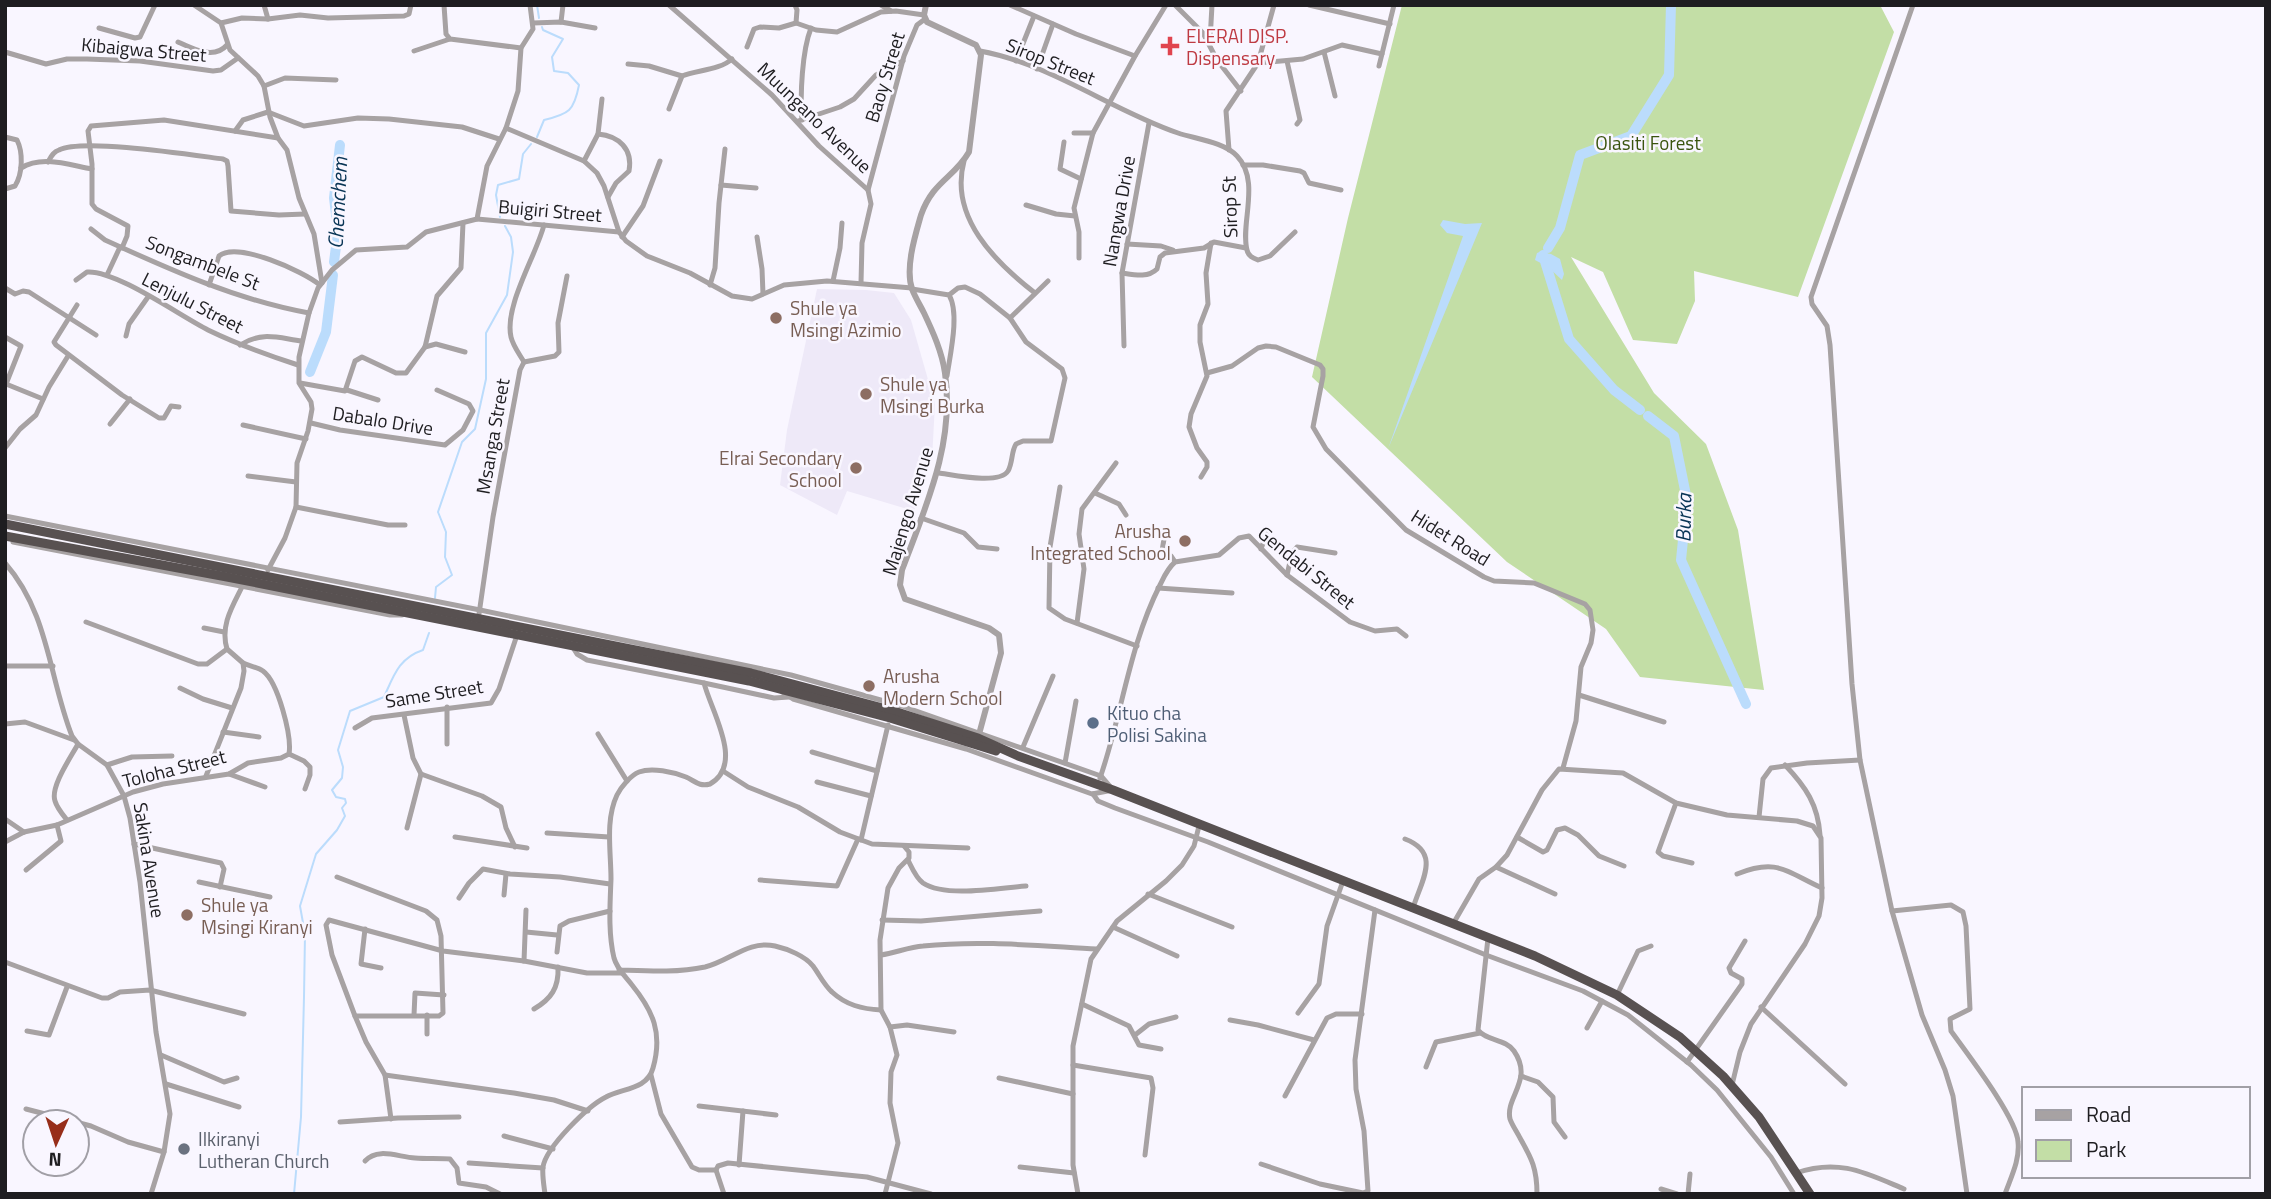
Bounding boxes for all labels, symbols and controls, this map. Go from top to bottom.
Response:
place label: ELERAI DISP. Dispensary [1186,21,1289,72]
street label: Baoy Street [856,28,912,126]
street label: Kibaigwa Street [80,29,208,69]
street label: Sirop Street [1002,30,1100,92]
marker: ELERAI DISP. Dispensary [1160,36,1180,56]
street label: Muungano Avenue [751,55,879,179]
park label: Olasiti Forest [1595,128,1701,157]
street label: Nangwa Drive [1094,153,1142,269]
water label: Chemchem [319,156,355,250]
street label: Sirop St [1213,175,1245,238]
street label: Buigiri Street [497,191,603,229]
street label: Songambele St [142,227,265,297]
street label: Lenjulu Street [137,264,249,340]
place label: Shule ya Msingi Azimio [790,293,901,344]
marker: Shule ya Msingi Azimio [768,310,784,326]
place label: Shule ya Msingi Burka [880,369,985,420]
street label: Msanga Street [468,376,516,496]
marker: Shule ya Msingi Burka [858,386,874,402]
street label: Dabalo Drive [331,398,435,442]
place label: Elrai Secondary School [719,443,842,494]
street label: Majengo Avenue [874,443,940,579]
marker: Elrai Secondary School [848,460,864,476]
water label: Burka [1667,492,1699,543]
street label: Hidet Road [1406,501,1496,573]
place label: Arusha Integrated School [1030,516,1171,567]
street label: Gendabi Street [1252,518,1362,616]
marker: Arusha Integrated School [1177,533,1193,549]
place label: Arusha Modern School [883,661,1003,712]
street label: Same Street [383,671,485,715]
marker: Arusha Modern School [861,678,877,694]
place label: Kituo cha Polisi Sakina [1107,698,1207,749]
marker: Kituo cha Polisi Sakina [1085,715,1101,731]
street label: Toloha Street [119,741,229,795]
street label: Sakina Avenue [127,800,173,920]
place label: Shule ya Msingi Kiranyi [201,890,313,941]
marker: Shule ya Msingi Kiranyi [179,907,195,923]
legend [2022,1087,2250,1178]
text: Road [2086,1098,2131,1130]
north arrow [21,1108,91,1178]
place label: Ilkiranyi Lutheran Church [198,1124,330,1175]
text: Park [2086,1133,2126,1165]
marker: Ilkiranyi Lutheran Church [176,1141,192,1157]
text: N [48,1146,62,1175]

